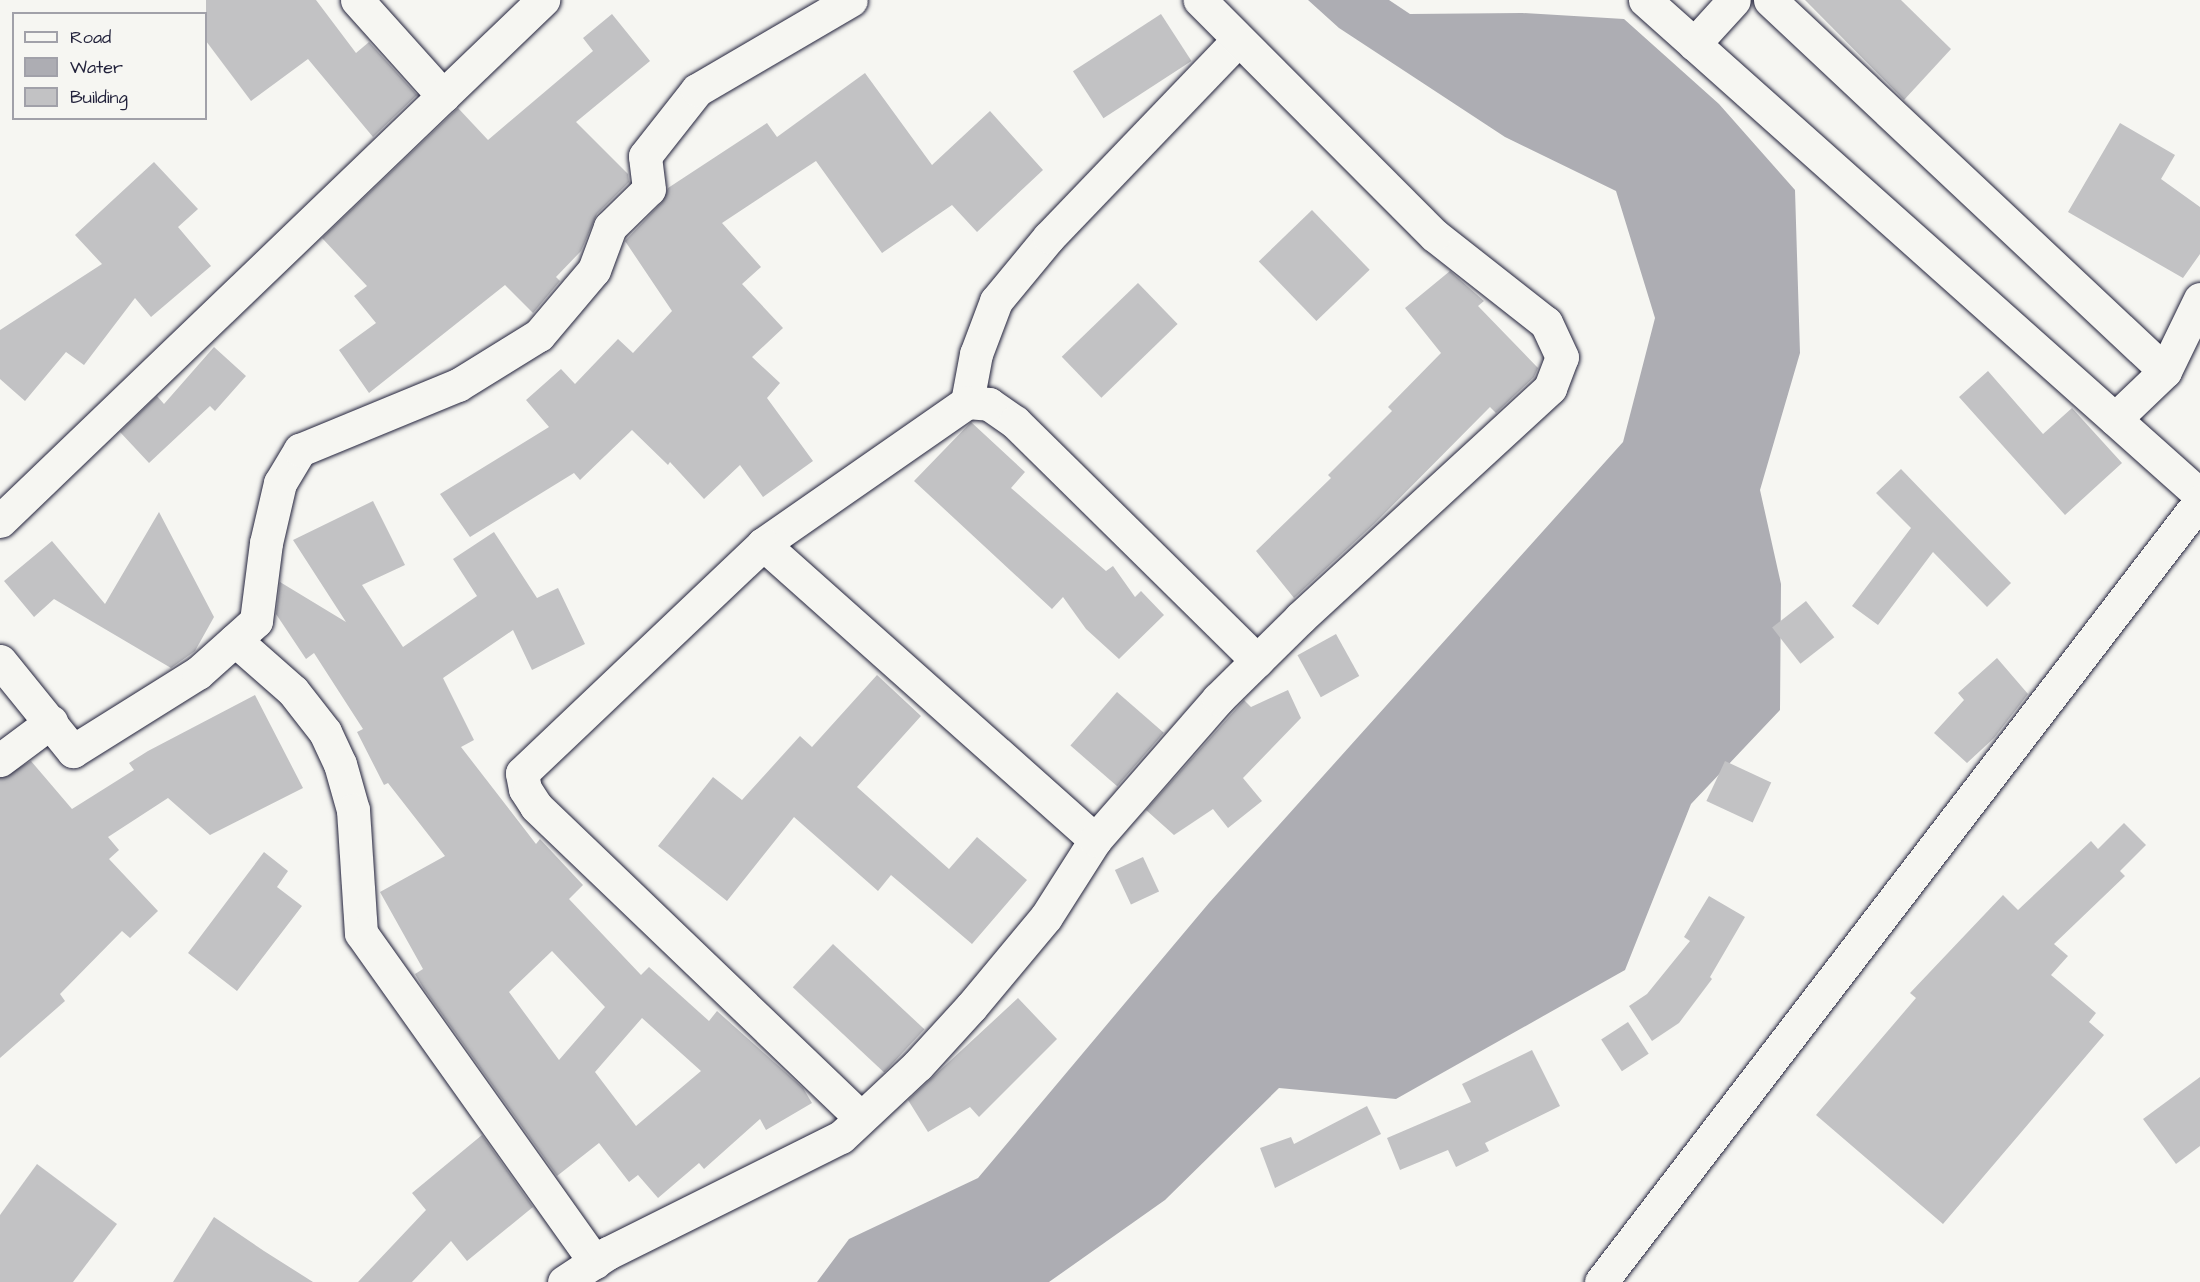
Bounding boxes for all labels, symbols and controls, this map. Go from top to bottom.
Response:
legend [12,12,207,120]
text: Road [70,25,111,50]
text: Water [70,55,123,80]
text: Building [70,85,128,110]

